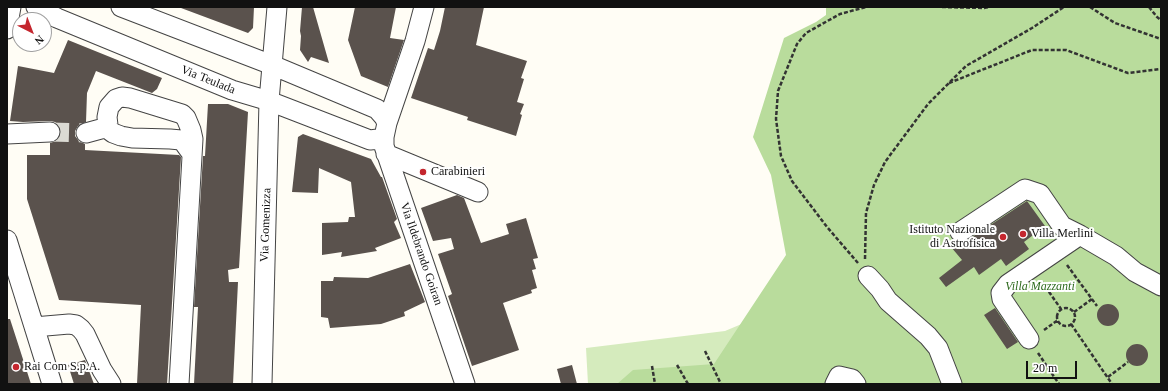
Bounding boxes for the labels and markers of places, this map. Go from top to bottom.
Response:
place label: Carabinieri [431,165,485,179]
marker: Carabinieri [418,167,428,177]
place label: Istituto Nazionale di Astrofisica [909,223,995,251]
place label: Villa Merlini [1031,227,1093,241]
marker: Villa Merlini [1018,229,1028,239]
marker: Istituto Nazionale di Astrofisica [998,232,1008,242]
place label: Rai Com S.p.A. [24,360,100,374]
marker: Rai Com S.p.A. [11,362,21,372]

